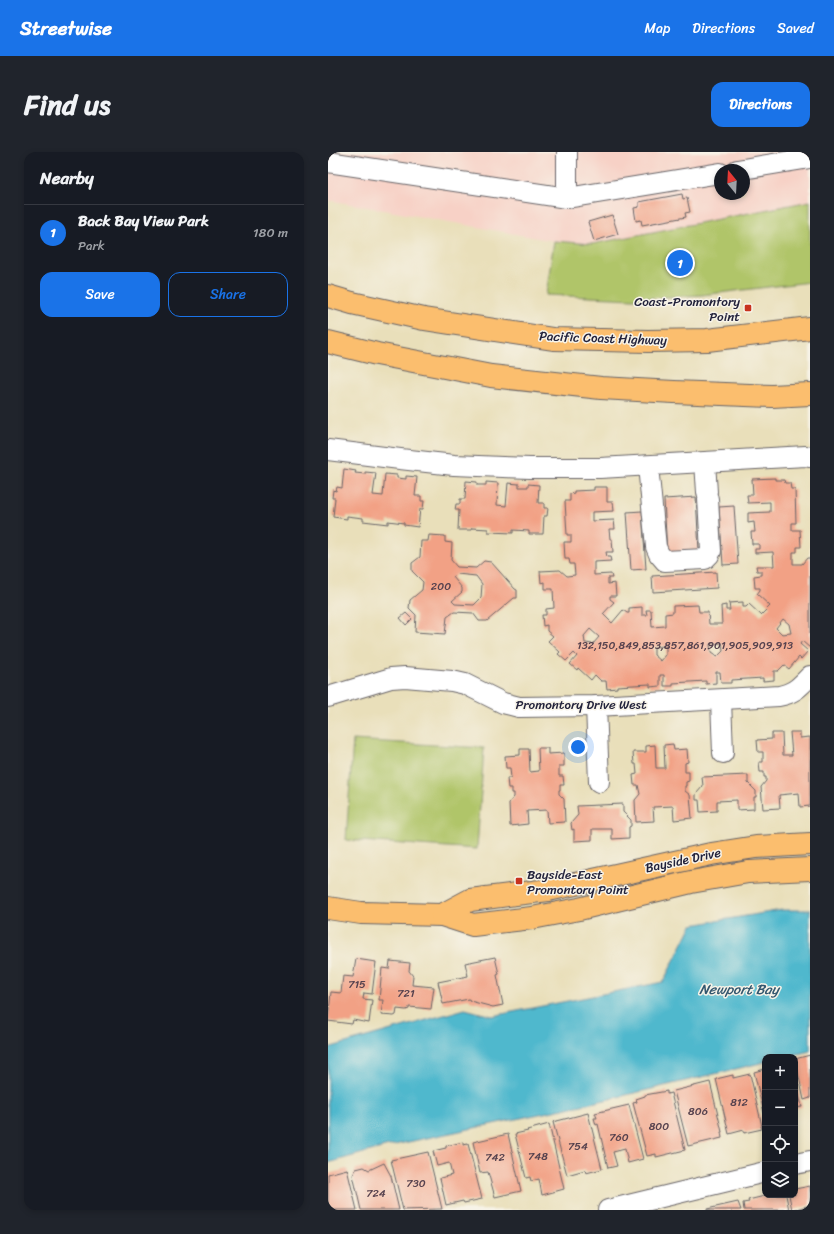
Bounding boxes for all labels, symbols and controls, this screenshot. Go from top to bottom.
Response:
text: Streetwise [20,12,112,45]
text: Map [644,16,670,41]
text: Directions [692,16,755,41]
text: Saved [777,16,814,41]
text: Find us [24,80,111,129]
button: Directions [711,82,810,127]
text: Nearby [40,163,94,193]
north arrow [714,164,750,200]
text: Back Bay View Park [78,208,209,234]
text: 1 [50,221,56,244]
text: 180 m [253,221,288,244]
text: Park [78,234,105,257]
pin: 1 [667,248,693,278]
button: Save [40,272,160,317]
button: Share [168,272,288,317]
place label: Coast-Promontory Point [634,290,740,328]
marker: Coast-Promontory Point [743,303,753,313]
street label: Pacific Coast Highway [539,324,668,352]
house number: 200 [431,577,451,596]
house number: 132,150,849,853,857,861,901,905,909,913 [577,636,793,655]
street label: Promontory Drive West [515,693,647,716]
your location [568,737,588,757]
street label: Bayside Drive [643,841,723,879]
place label: Bayside-East Promontory Point [527,863,629,901]
marker: Bayside-East Promontory Point [514,876,524,886]
house number: 715 [348,975,366,994]
water label: Newport Bay [699,977,781,1002]
house number: 721 [397,984,415,1003]
map controls [762,1054,798,1198]
button: + [762,1054,798,1090]
button: − [762,1090,798,1126]
house number: 812 [730,1093,749,1112]
house number: 806 [688,1102,708,1121]
house number: 800 [649,1117,669,1136]
button: locate [762,1126,798,1162]
house number: 760 [609,1128,629,1147]
house number: 754 [568,1137,588,1156]
house number: 748 [528,1147,548,1166]
house number: 742 [485,1148,505,1167]
button: layers [762,1162,798,1198]
house number: 730 [406,1174,426,1193]
house number: 724 [366,1184,386,1203]

